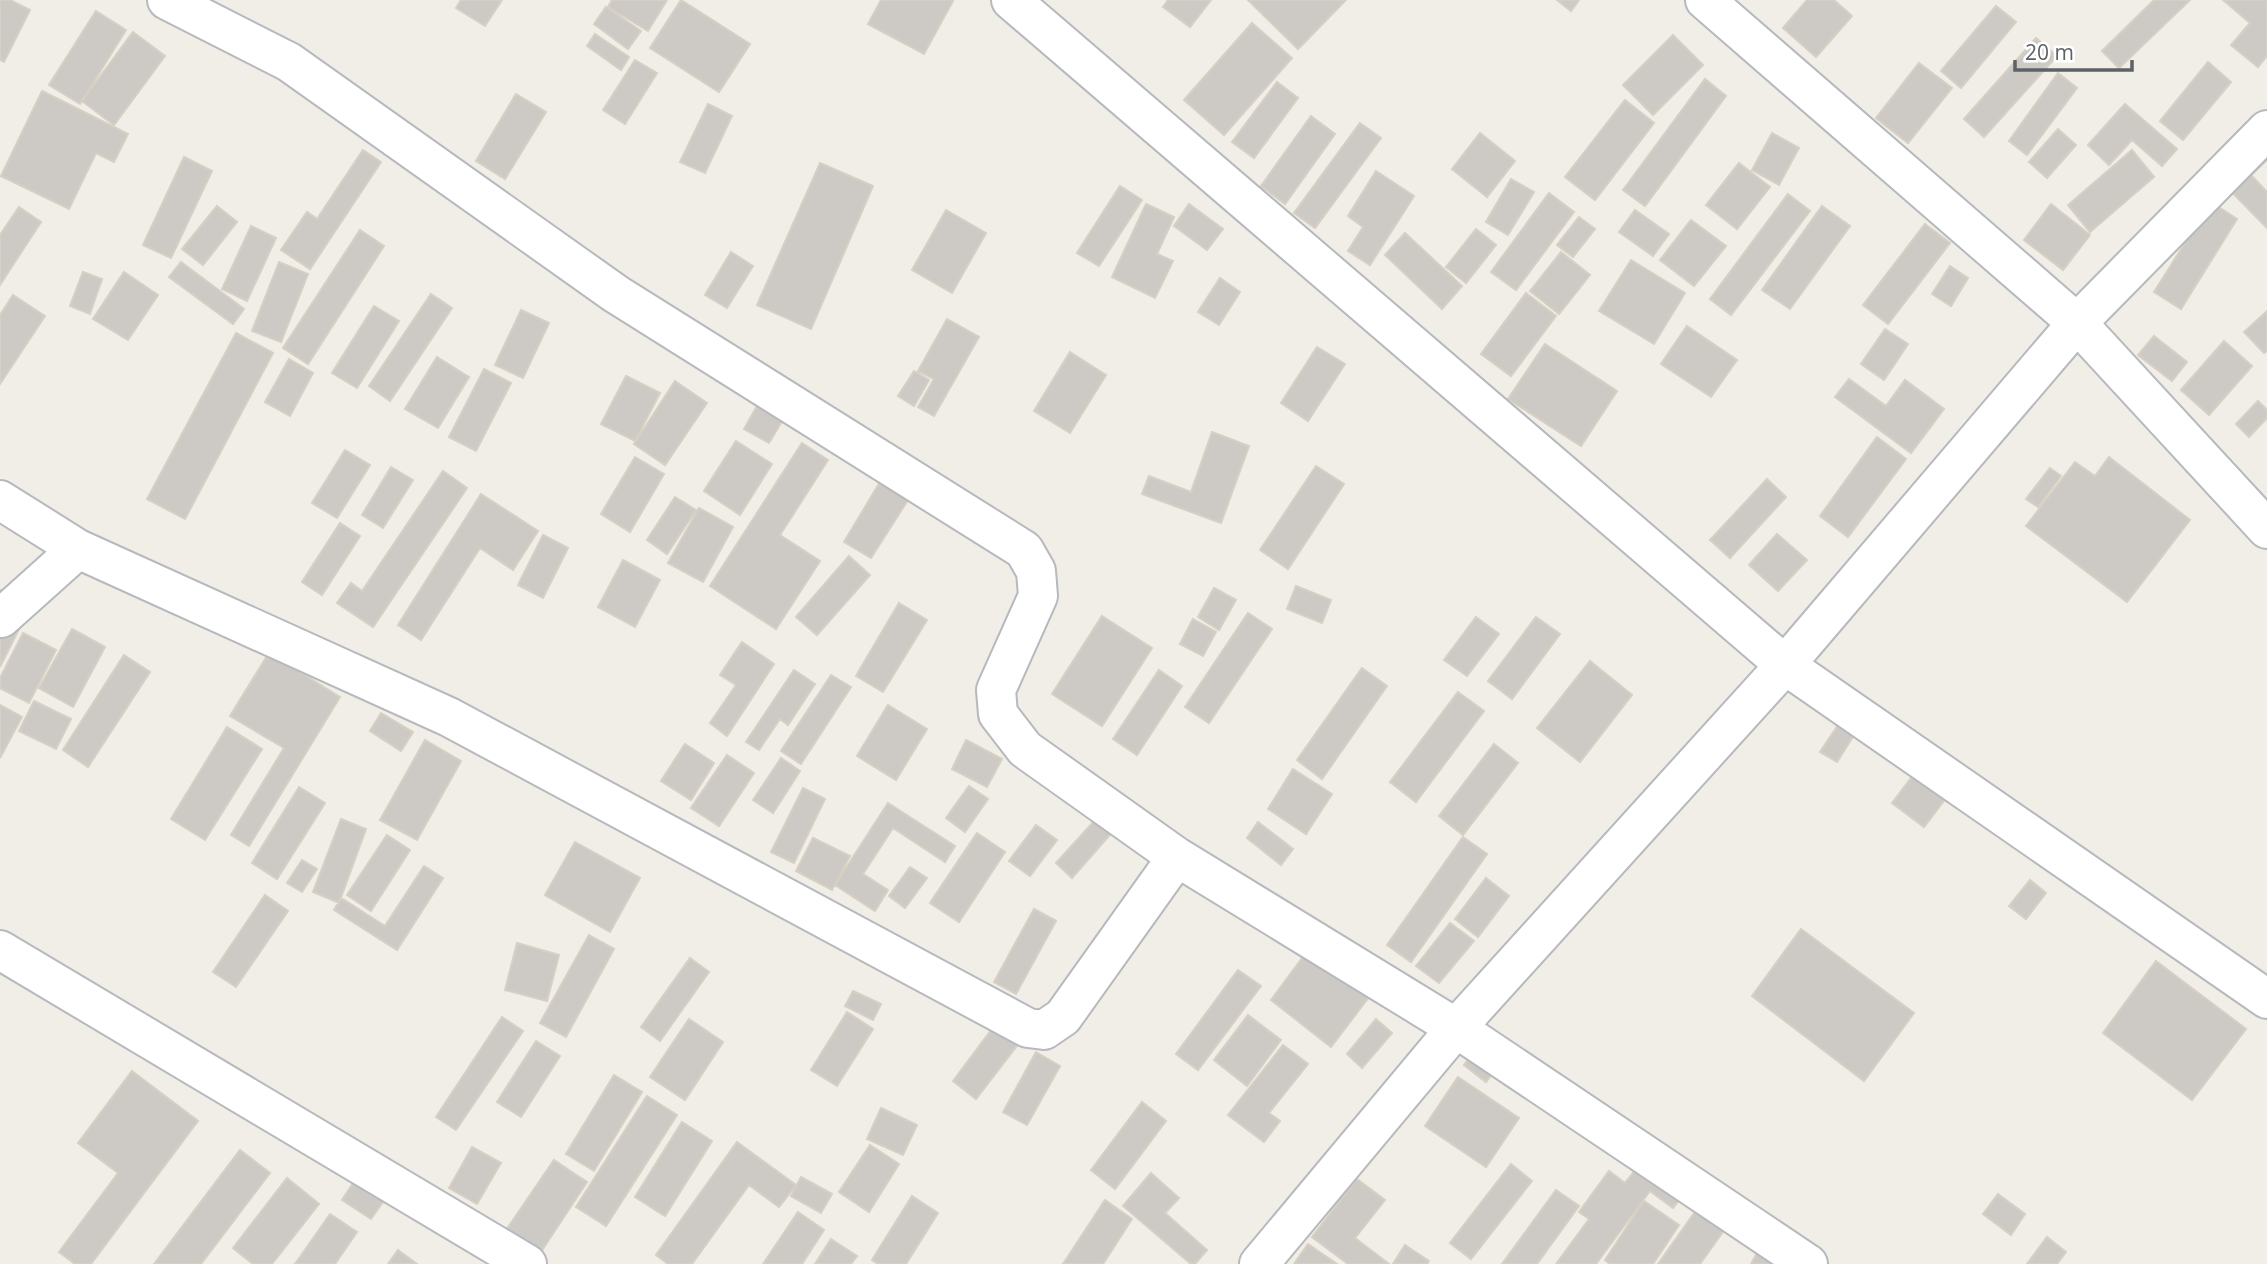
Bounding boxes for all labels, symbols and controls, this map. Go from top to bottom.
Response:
scale bar [2015,28,2132,72]
text: 20 m [2025,38,2074,66]

